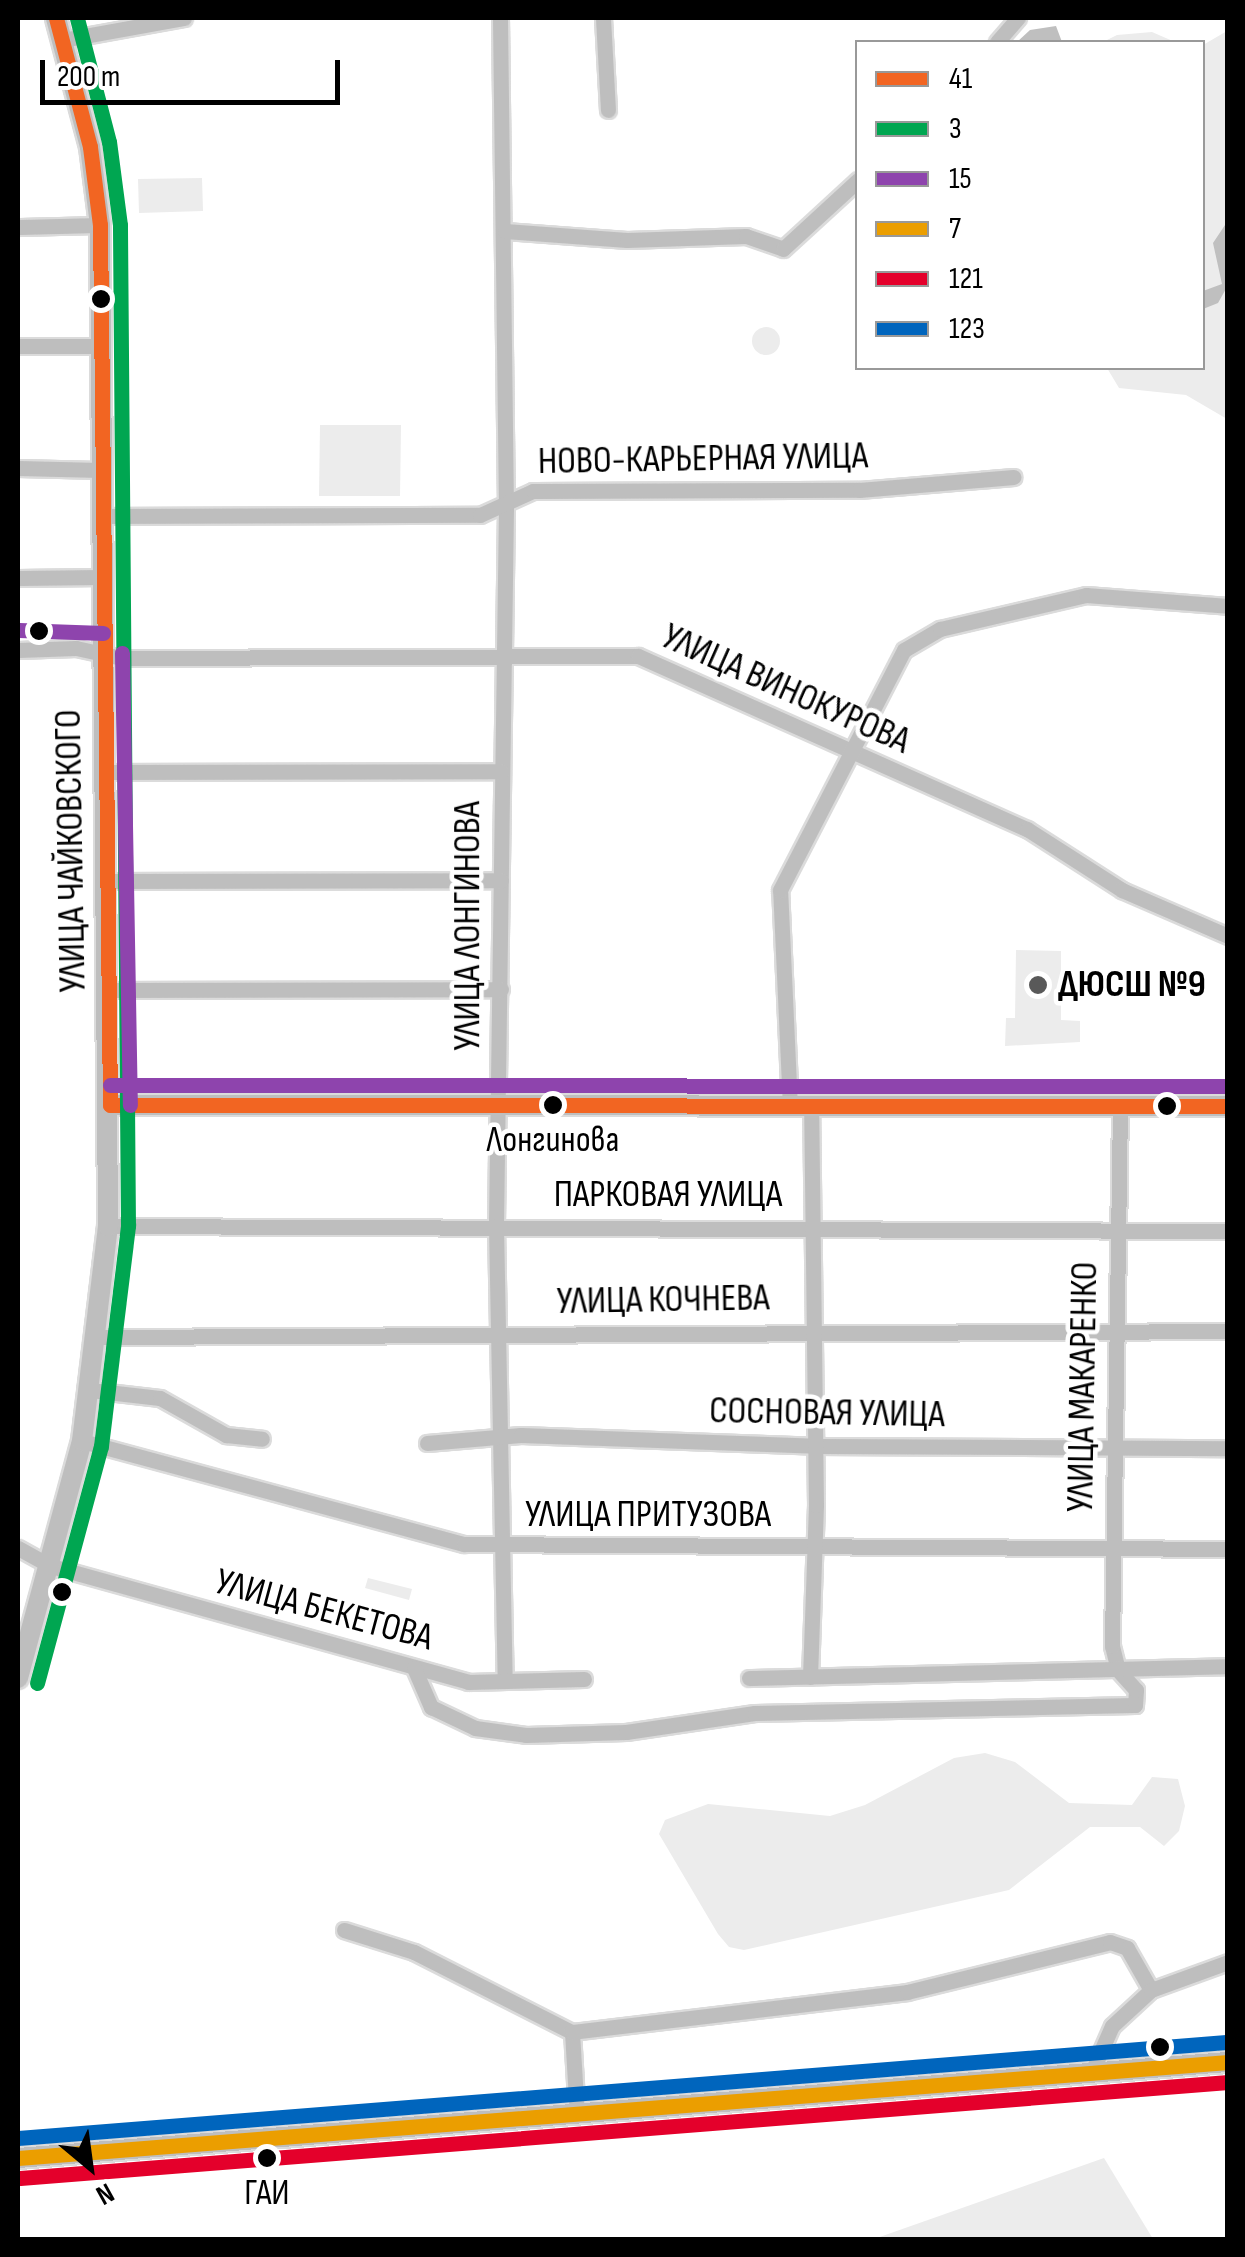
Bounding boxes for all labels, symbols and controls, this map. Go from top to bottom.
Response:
scale bar [45,40,345,102]
legend [855,40,1205,370]
text: 200 m [57,59,120,95]
text: 41 [949,61,972,97]
text: 3 [949,111,962,147]
text: 15 [949,161,972,197]
text: 7 [949,211,961,247]
text: 121 [949,261,983,297]
unlabelled marker [91,289,111,309]
text: 123 [949,311,985,347]
street label: НОВО-КАРЬЕРНАЯ УЛИЦА [538,433,868,485]
street label: УЛИЦА ВИНОКУРОВА [655,614,917,764]
unlabelled marker [29,621,49,641]
street label: УЛИЦА ЧАЙКОВСКОГО [46,709,96,993]
street label: УЛИЦА ЛОНГИНОВА [445,801,491,1051]
place label: ДЮСШ №9 [1058,962,1206,1008]
marker: ДЮСШ №9 [1027,974,1049,996]
marker: Лонгинова [543,1095,563,1115]
unlabelled marker [1157,1096,1177,1116]
place label: Лонгинова [487,1119,619,1163]
street label: ПАРКОВАЯ УЛИЦА [554,1172,782,1218]
street label: УЛИЦА МАКАРЕНКО [1058,1261,1108,1513]
street label: УЛИЦА КОЧНЕВА [556,1275,770,1325]
street label: СОСНОВАЯ УЛИЦА [709,1388,945,1438]
street label: УЛИЦА ПРИТУЗОВА [525,1492,771,1538]
street label: УЛИЦА БЕКЕТОВА [210,1559,438,1661]
unlabelled marker [52,1582,72,1602]
unlabelled marker [1150,2037,1170,2057]
north arrow [40,2117,140,2217]
marker: ГАИ [257,2148,277,2168]
place label: ГАИ [244,2172,290,2216]
text: N [90,2176,119,2212]

